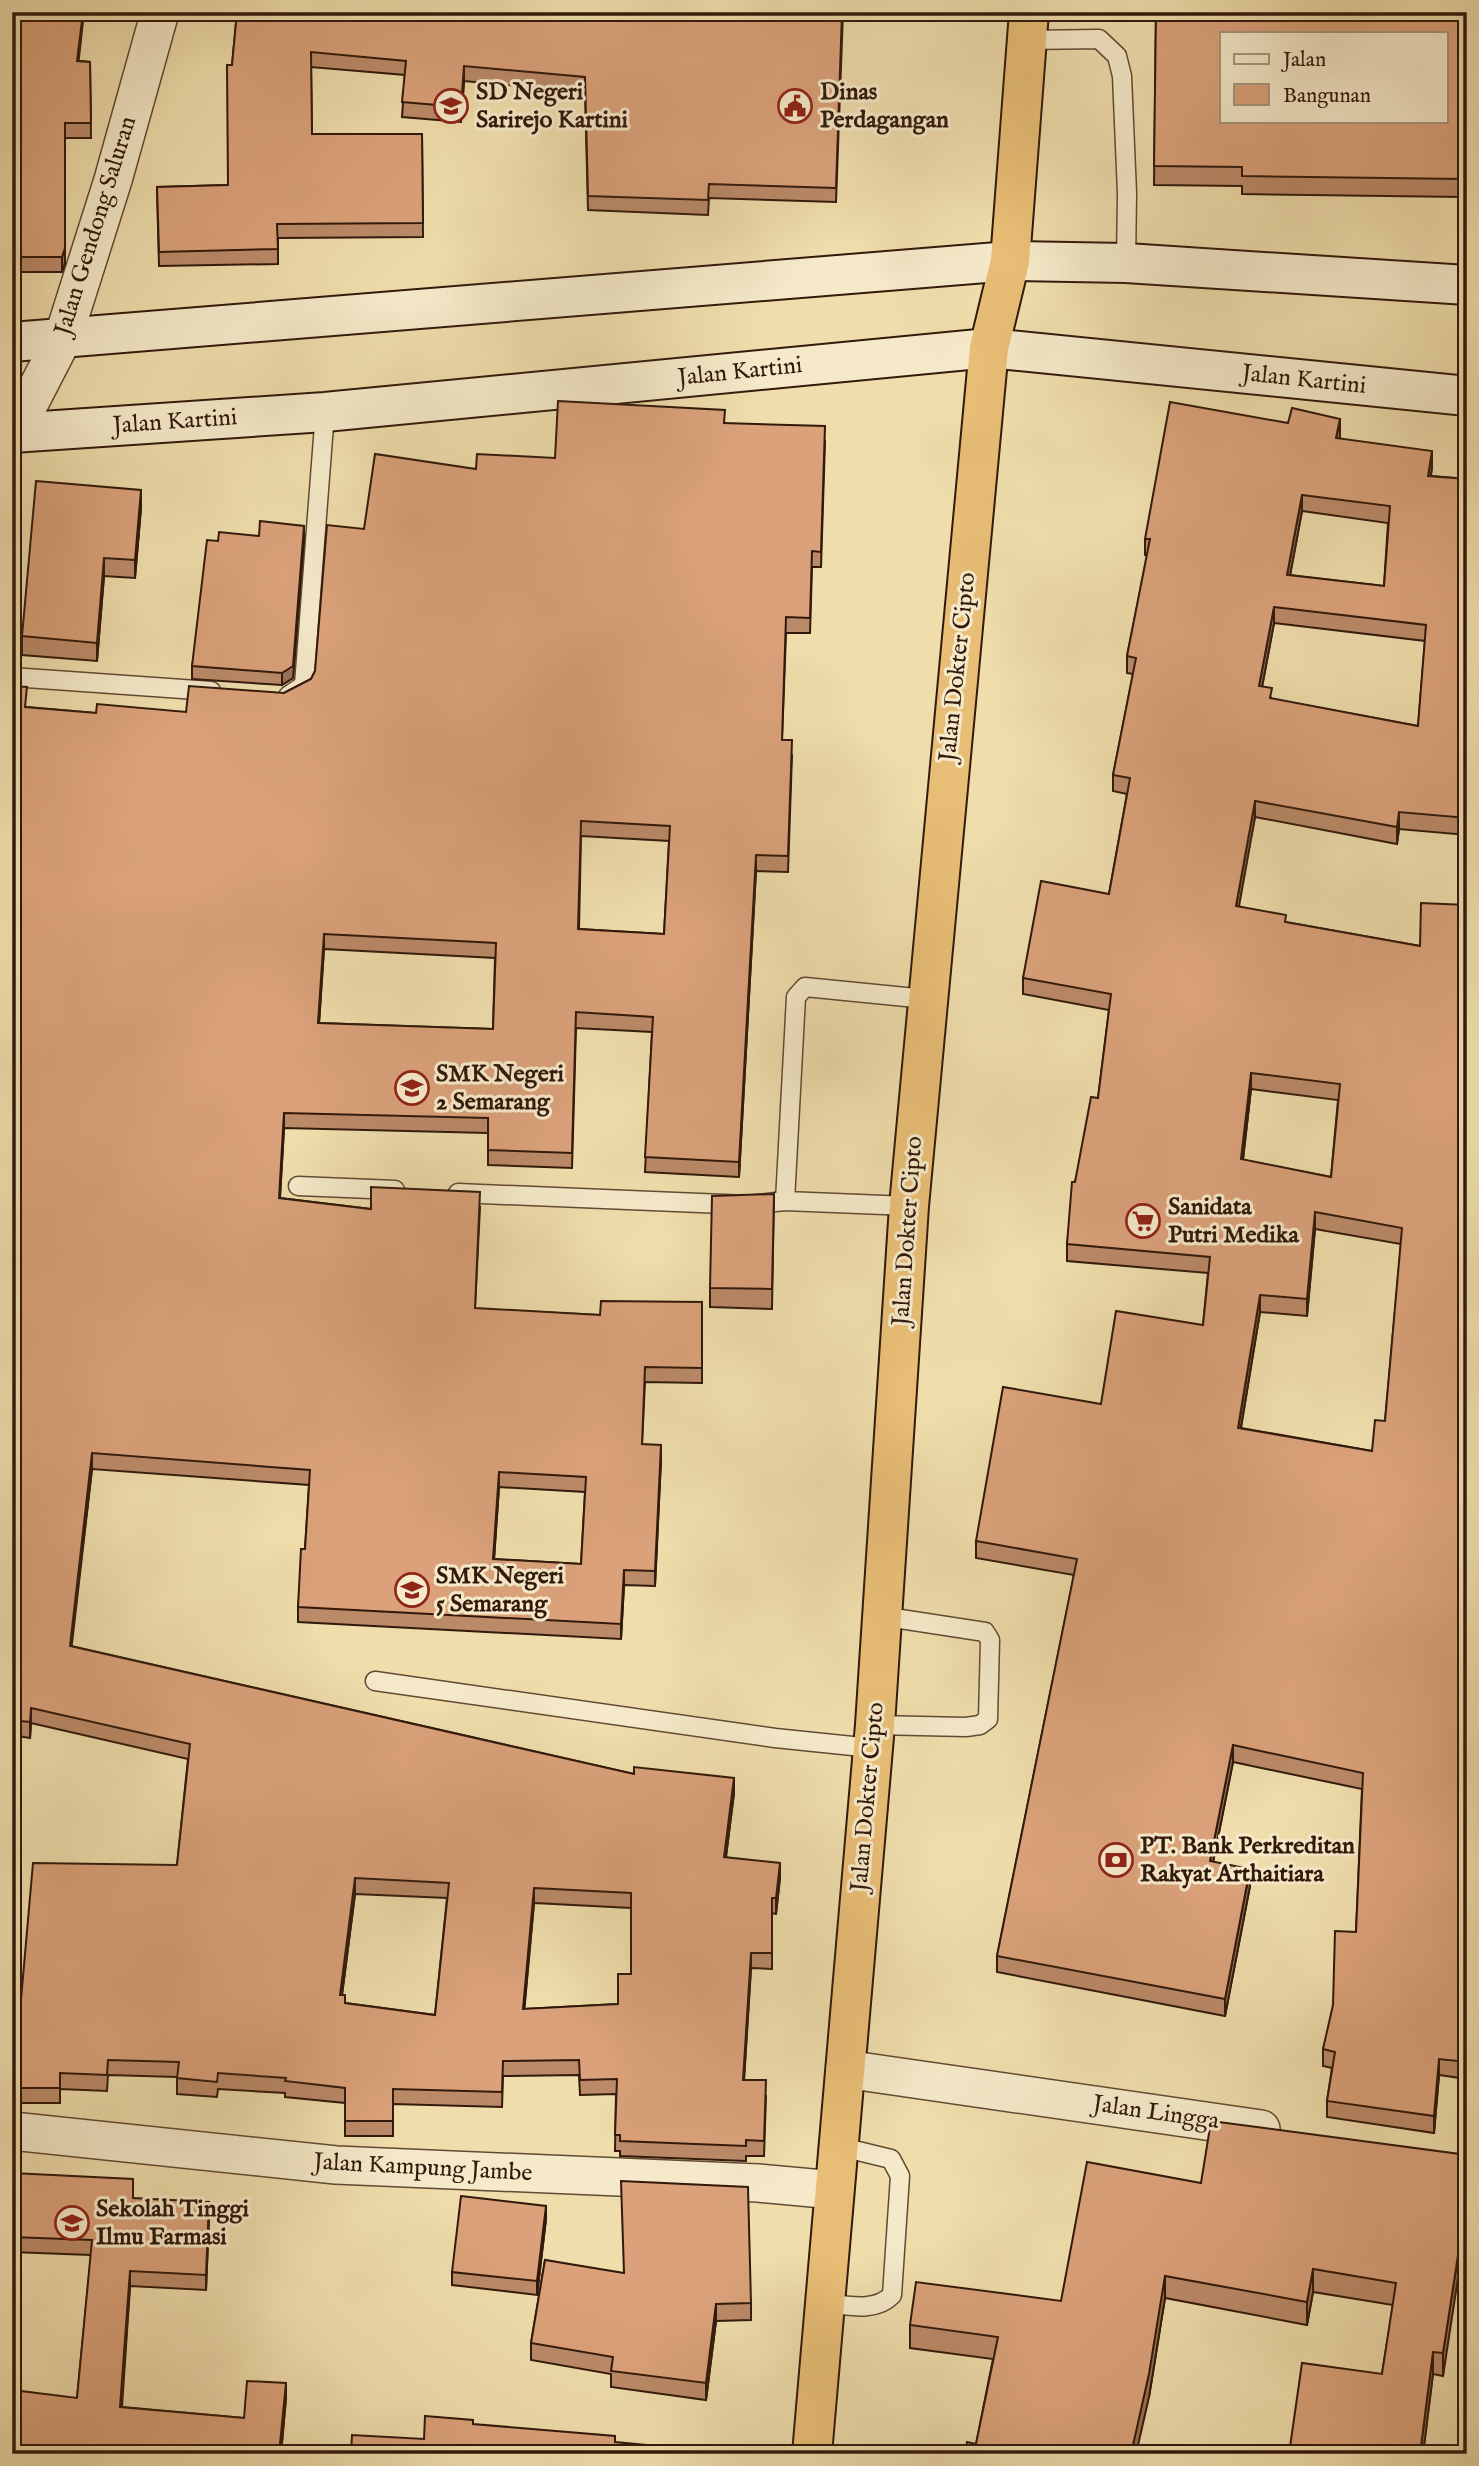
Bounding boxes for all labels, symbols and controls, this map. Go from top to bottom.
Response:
legend [1220,32,1448,122]
text: Jalan [1281,47,1326,74]
place label: SD Negeri Sarirejo Kartini [476,77,629,136]
place label: Dinas Perdagangan [820,77,949,136]
text: Bangunan [1283,83,1371,110]
school or university icon: SD Negeri Sarirejo Kartini [432,87,470,125]
public building icon: Dinas Perdagangan [776,87,814,125]
street label: Jalan Gendong Saluran [47,112,144,342]
street label: Jalan Kartini [673,350,804,394]
street label: Jalan Kartini [1237,358,1368,402]
street label: Jalan Kartini [109,402,238,442]
street label: Jalan Dokter Cipto [932,571,983,766]
place label: SMK Negeri 2 Semarang [436,1059,564,1118]
school or university icon: SMK Negeri 2 Semarang [393,1069,431,1107]
street label: Jalan Dokter Cipto [886,1135,930,1330]
place label: Sanidata Putri Medika [1168,1192,1299,1251]
supermarket icon: Sanidata Putri Medika [1124,1202,1162,1240]
place label: SMK Negeri 5 Semarang [436,1561,564,1620]
school or university icon: SMK Negeri 5 Semarang [393,1571,431,1609]
street label: Jalan Dokter Cipto [844,1701,892,1896]
place label: PT. Bank Perkreditan Rakyat Arthaitiara [1140,1831,1355,1890]
bank icon: PT. Bank Perkreditan Rakyat Arthaitiara [1097,1841,1135,1879]
street label: Jalan Lingga [1088,2088,1222,2137]
street label: Jalan Kampung Jambe [310,2147,533,2189]
place label: Sekolah Tinggi Ilmu Farmasi [96,2194,249,2253]
school or university icon: Sekolah Tinggi Ilmu Farmasi [53,2204,91,2242]

